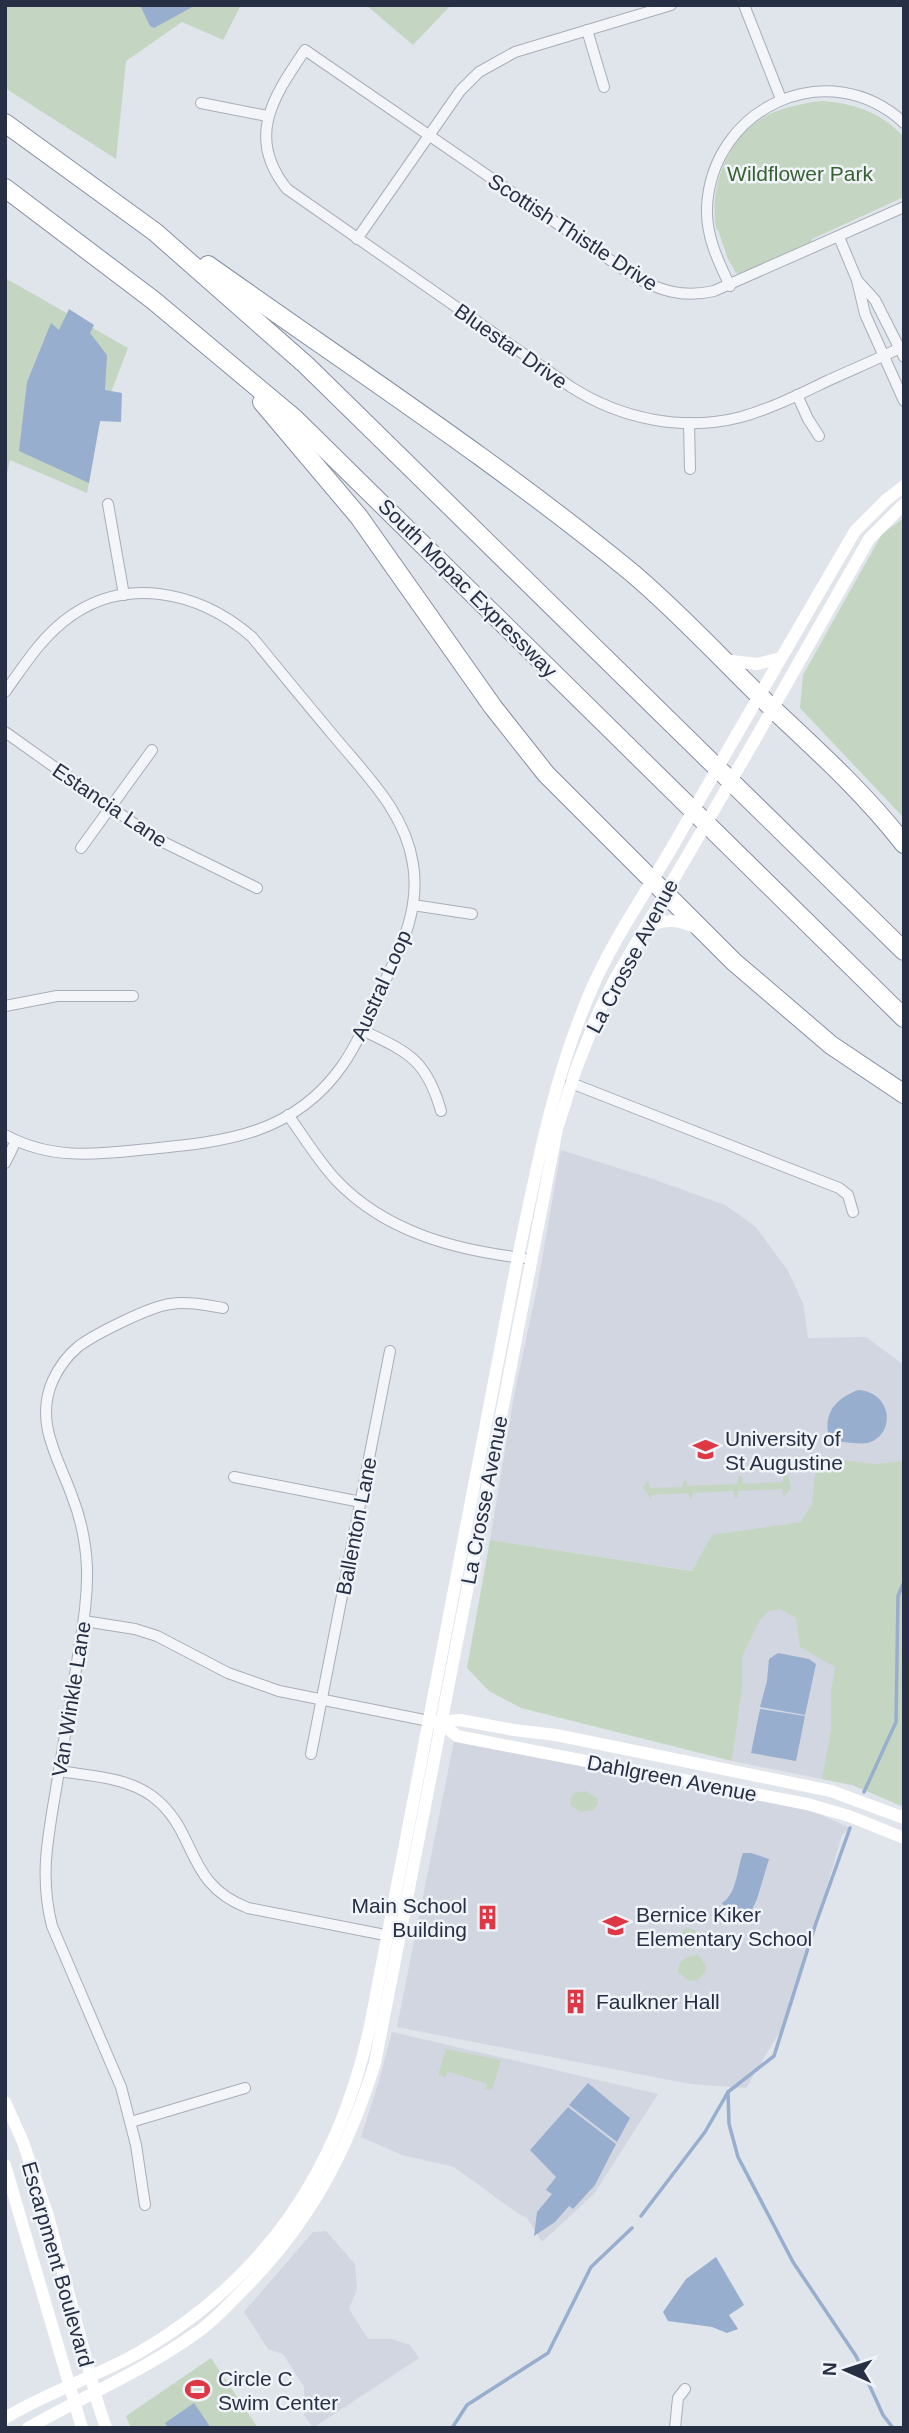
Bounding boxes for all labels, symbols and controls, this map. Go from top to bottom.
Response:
park label: Wildflower Park [727,162,873,185]
street label: Scottish Thistle Drive [484,169,662,295]
street label: Bluestar Drive [450,299,572,393]
street label: South Mopac Expressway [374,494,562,682]
street label: Estancia Lane [48,758,172,852]
street label: La Crosse Avenue [582,875,682,1037]
street label: Austral Loop [347,926,415,1044]
street label: La Crosse Avenue [456,1414,512,1586]
place label: University of St Augustine [725,1427,843,1474]
school or university icon: University of St Augustine [691,1436,719,1464]
street label: Ballenton Lane [331,1455,381,1597]
street label: Van Winkle Lane [47,1620,95,1778]
street label: Dahlgreen Avenue [585,1750,759,1806]
place label: Main School Building [351,1894,467,1941]
building icon: Main School Building [473,1903,501,1931]
place label: Bernice Kiker Elementary School [636,1903,812,1950]
school or university icon: Bernice Kiker Elementary School [602,1912,630,1940]
building icon: Faulkner Hall [562,1987,590,2015]
place label: Faulkner Hall [596,1990,720,2013]
street label: Escarpment Boulevard [18,2159,98,2369]
north arrow [811,2335,881,2405]
text: N [819,2362,840,2377]
place label: Circle C Swim Center [218,2367,338,2414]
sports icon: Circle C Swim Center [184,2376,212,2404]

